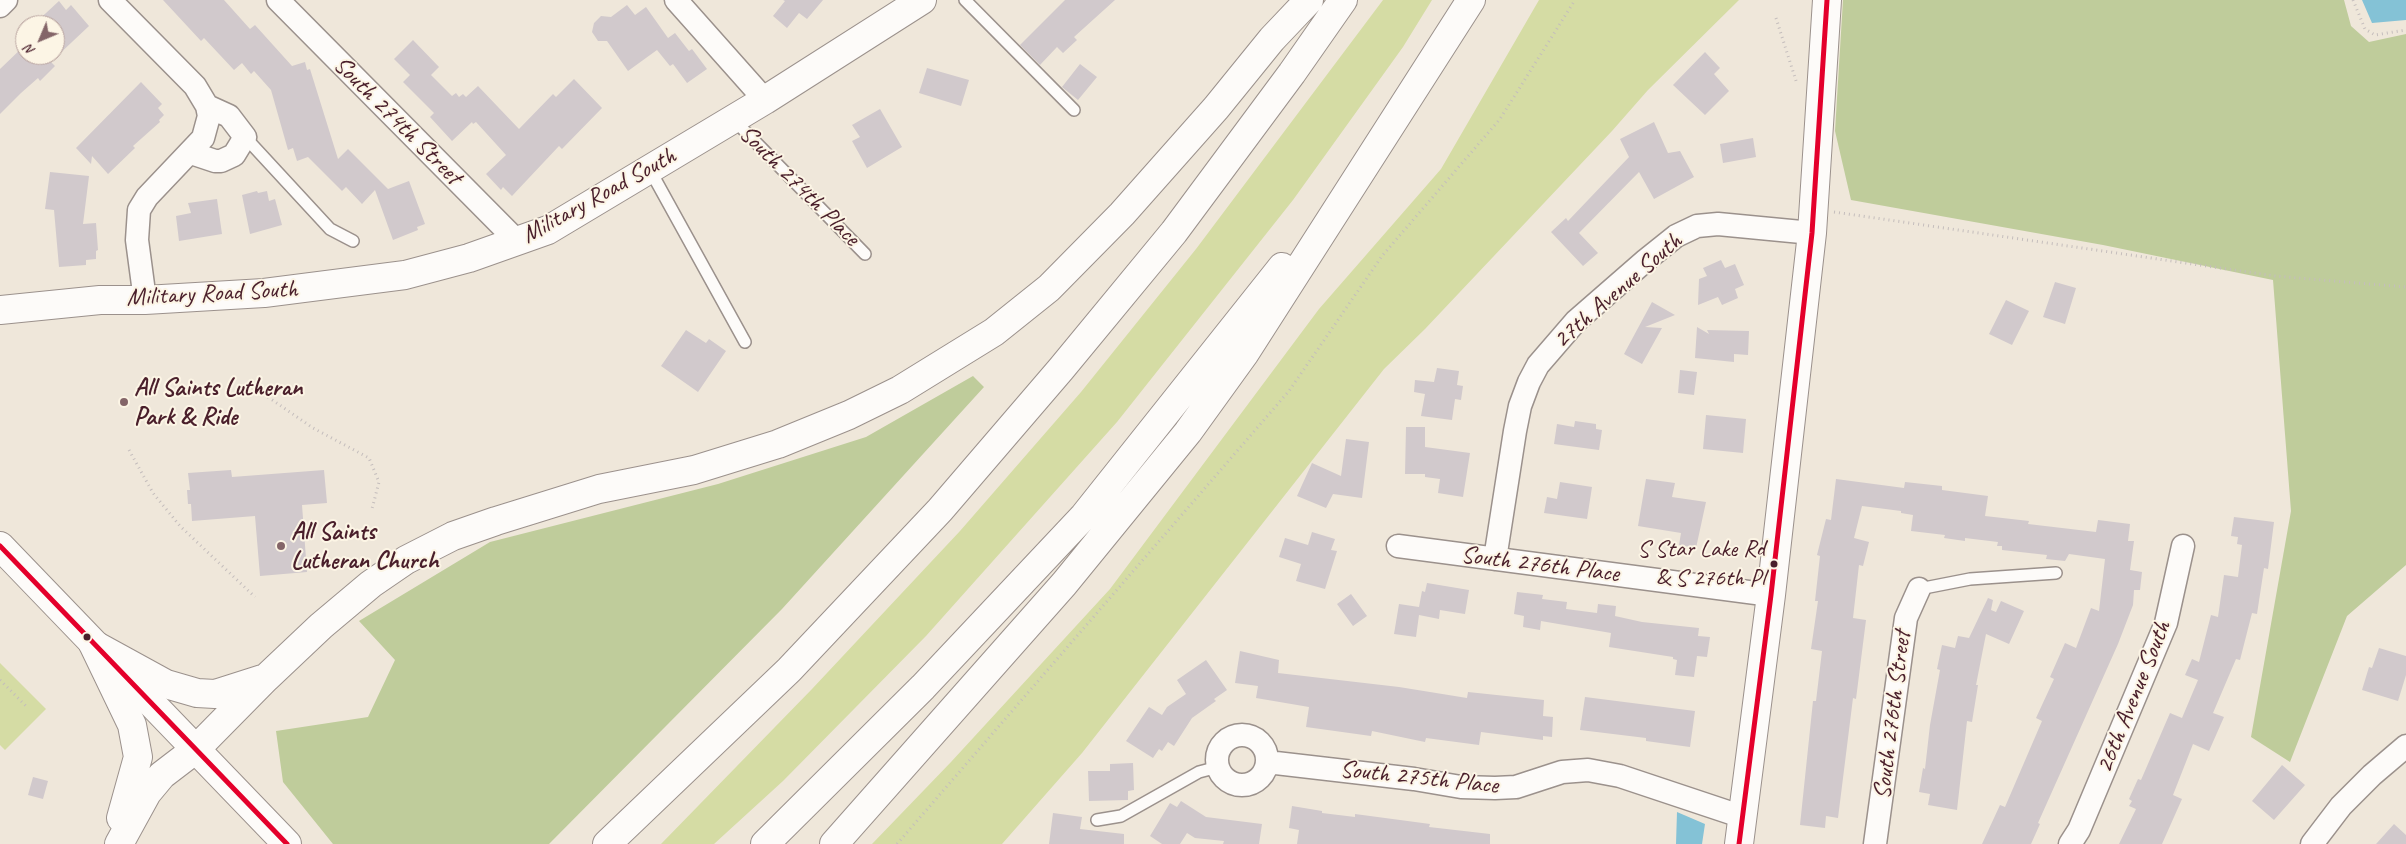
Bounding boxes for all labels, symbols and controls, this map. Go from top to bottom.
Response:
north arrow [15,15,65,65]
text: N [21,41,39,59]
street label: South 274th Street [326,50,468,192]
street label: South 274th Place [732,119,866,253]
street label: Military Road South [517,141,681,251]
street label: 27th Avenue South [1547,227,1689,355]
street label: Military Road South [126,275,298,313]
place label: All Saints Lutheran Park & Ride [134,373,302,432]
marker: All Saints Lutheran Park & Ride [118,396,130,408]
place label: All Saints Lutheran Church [291,517,438,576]
place label: S Star Lake Rd & S 276th Pl [1637,536,1765,592]
marker: All Saints Lutheran Church [275,540,287,552]
street label: South 276th Place [1459,540,1621,590]
marker: S Star Lake Rd & S 276th Pl [1769,559,1779,569]
street label: 26th Avenue South [2090,617,2178,777]
street label: South 276th Street [1868,629,1918,801]
unlabelled marker [82,632,92,642]
street label: South 275th Place [1338,755,1500,801]

